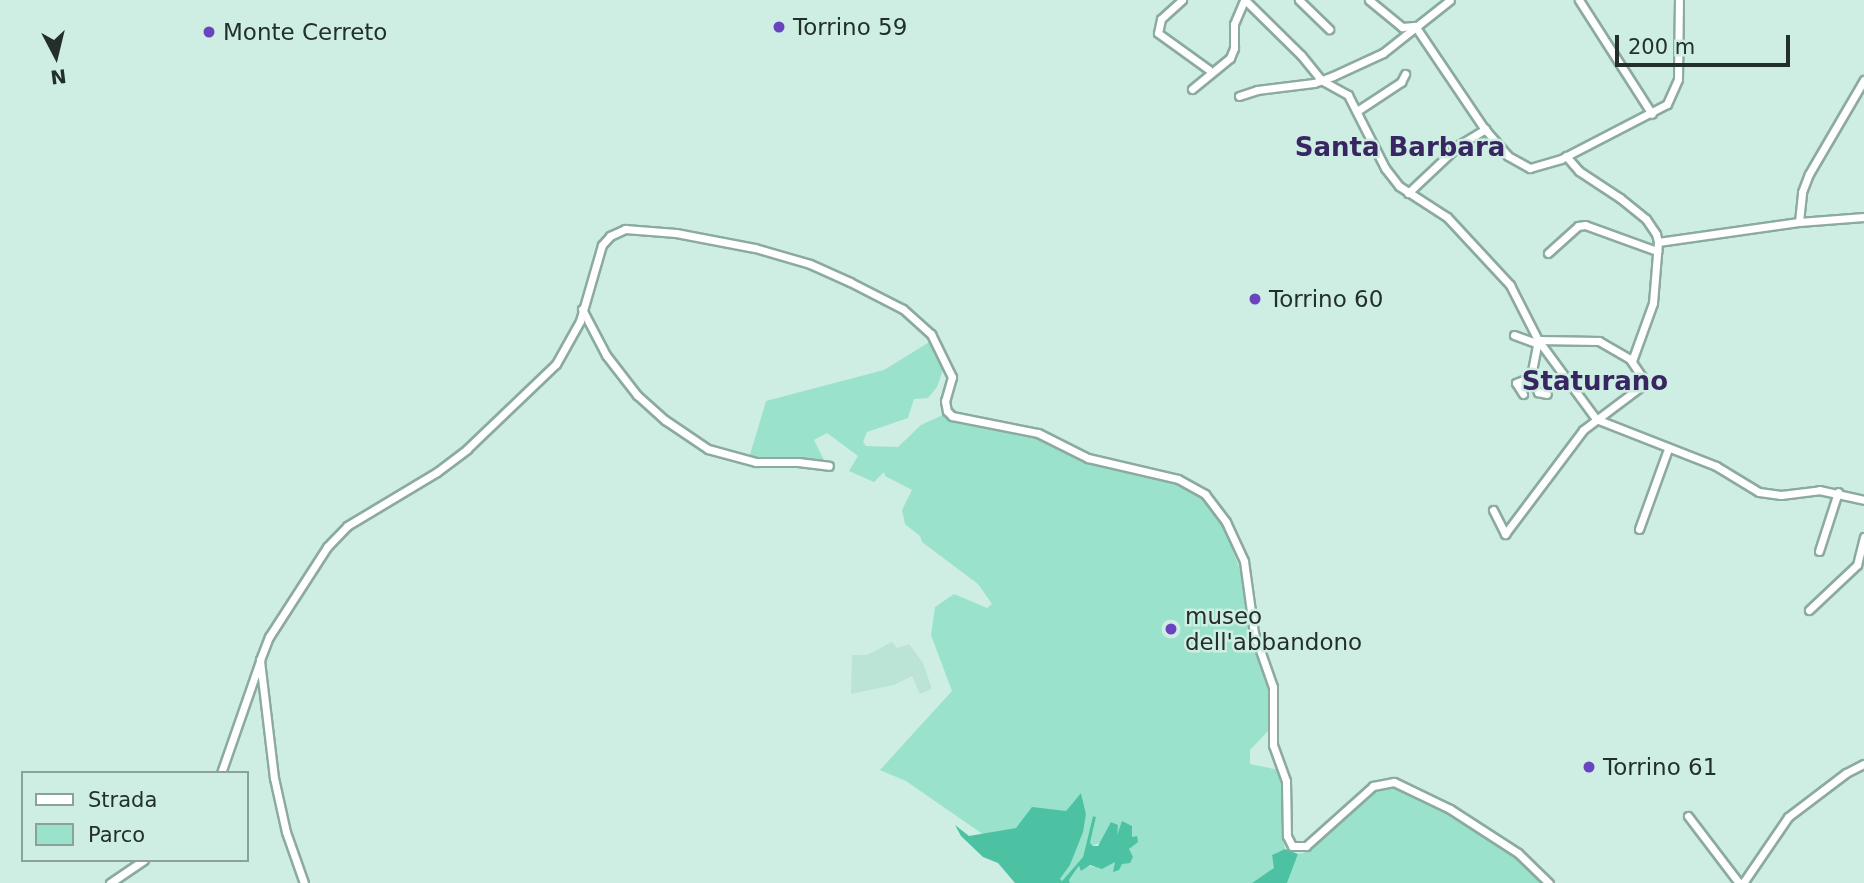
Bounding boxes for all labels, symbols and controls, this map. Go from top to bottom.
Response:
place label: Torrino 59 [793,13,907,41]
place label: Monte Cerreto [223,18,387,46]
marker: Torrino 59 [771,19,787,35]
north arrow [21,21,91,91]
scale bar [1619,21,1794,65]
marker: Monte Cerreto [201,24,217,40]
text: 200 m [1628,35,1695,59]
text: N [49,65,68,89]
district label: Santa Barbara [1295,132,1505,164]
place label: Torrino 60 [1269,285,1383,313]
marker: Torrino 60 [1247,291,1263,307]
district label: Staturano [1522,366,1668,398]
place label: museo dell'abbandono [1185,602,1362,656]
marker: museo dell'abbandono [1163,621,1179,637]
place label: Torrino 61 [1603,753,1717,781]
marker: Torrino 61 [1581,759,1597,775]
legend [21,771,248,862]
text: Strada [88,788,157,812]
text: Parco [88,823,145,847]

